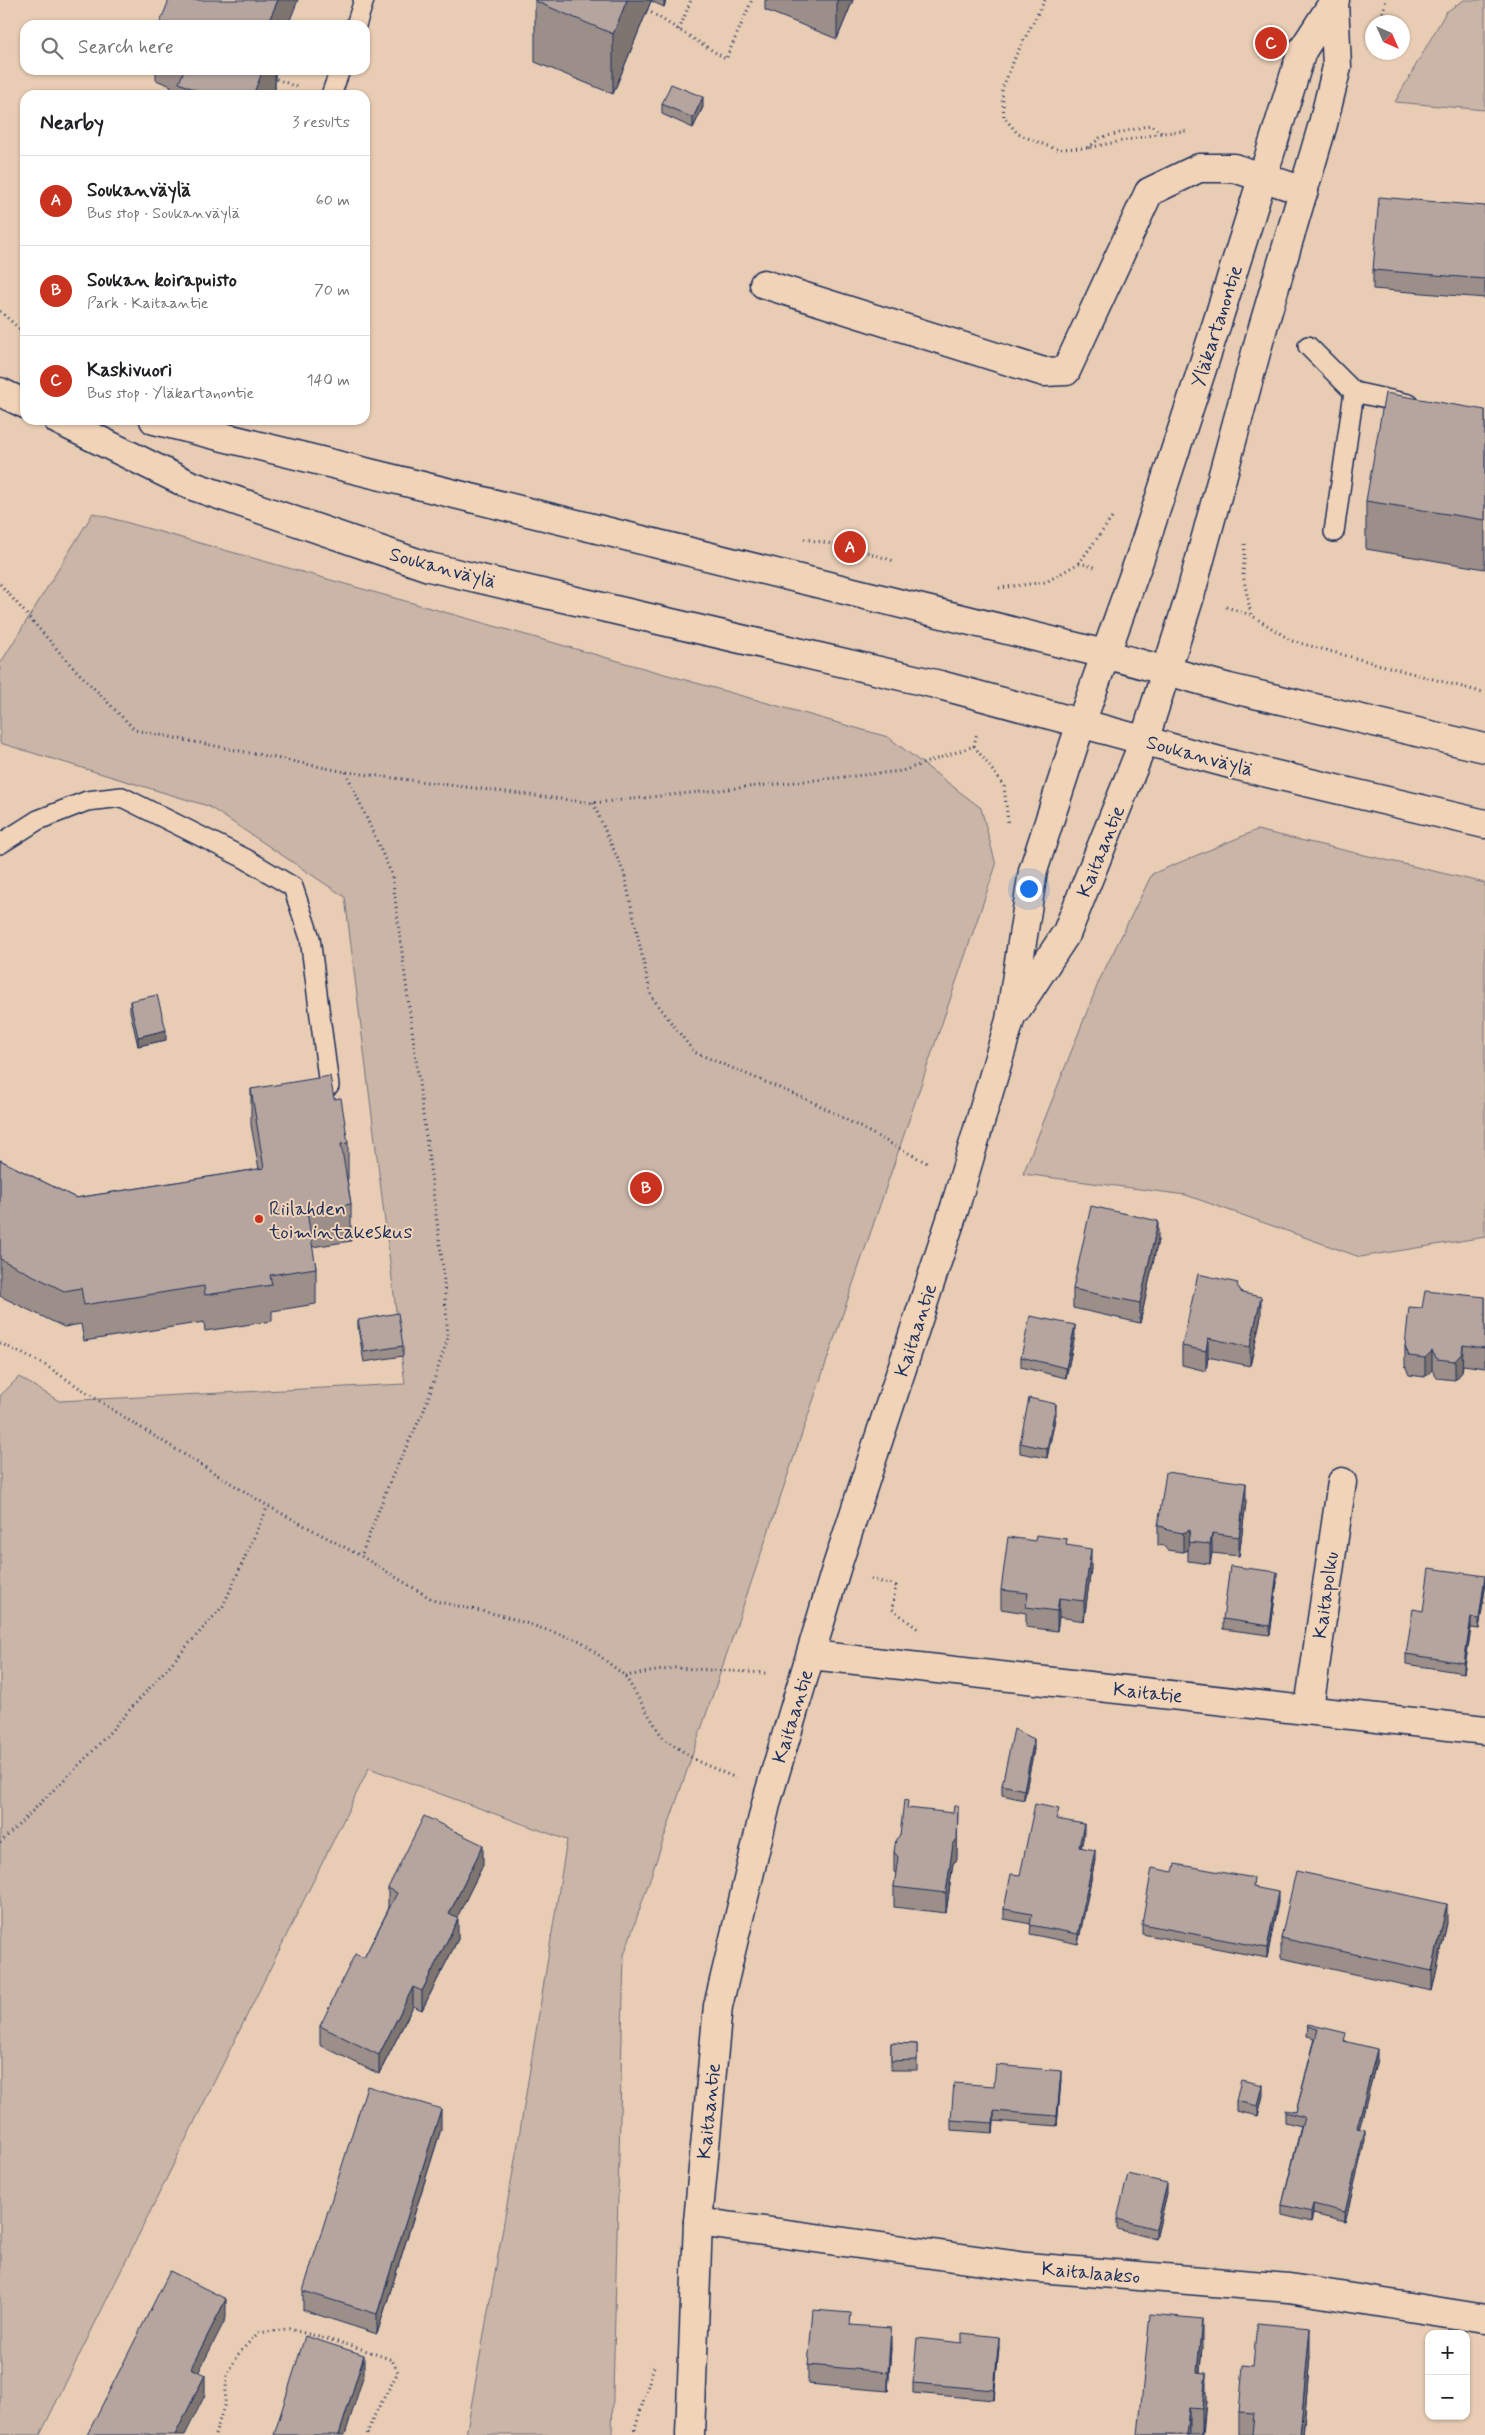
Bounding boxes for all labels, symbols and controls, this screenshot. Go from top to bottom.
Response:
north arrow [1365,15,1410,60]
search box [20,20,370,75]
pin: C [1255,24,1287,62]
icon: search [38,34,66,62]
text: Search here [78,35,174,60]
text: Nearby [40,109,104,137]
text: 3 results [292,112,350,133]
text: Soukanväylä [87,178,191,203]
text: A [51,190,61,211]
text: 60 m [316,190,350,211]
text: Bus stop · Soukanväylä [87,203,240,224]
street label: Yläkartanontie [1185,262,1250,391]
text: Soukan koirapuisto [87,268,237,293]
text: B [51,280,61,301]
text: 70 m [314,280,350,301]
text: Park · Kaitaantie [87,293,208,314]
text: Kaskivuori [87,358,172,383]
text: C [50,370,62,391]
text: 140 m [306,370,350,391]
text: Bus stop · Yläkartanontie [87,383,254,404]
pin: A [834,528,866,566]
street label: Soukanväylä [386,541,499,596]
street label: Soukanväylä [1143,729,1256,784]
street label: Kaitaantie [1071,802,1132,901]
your location [1016,876,1042,902]
pin: B [630,1169,662,1207]
place label: Riilahden toimintakeskus [268,1196,412,1246]
marker: Riilahden toimintakeskus [253,1213,265,1225]
street label: Kaitaantie [889,1280,944,1381]
street label: Kaitapolku [1307,1550,1346,1641]
street label: Kaitaantie [766,1666,821,1767]
street label: Kaitatie [1112,1676,1184,1711]
street label: Kaitaantie [691,2062,728,2161]
street label: Kaitalaakso [1040,2256,1141,2291]
map controls [1425,2330,1470,2420]
button: + [1425,2330,1470,2375]
button: − [1425,2375,1470,2420]

